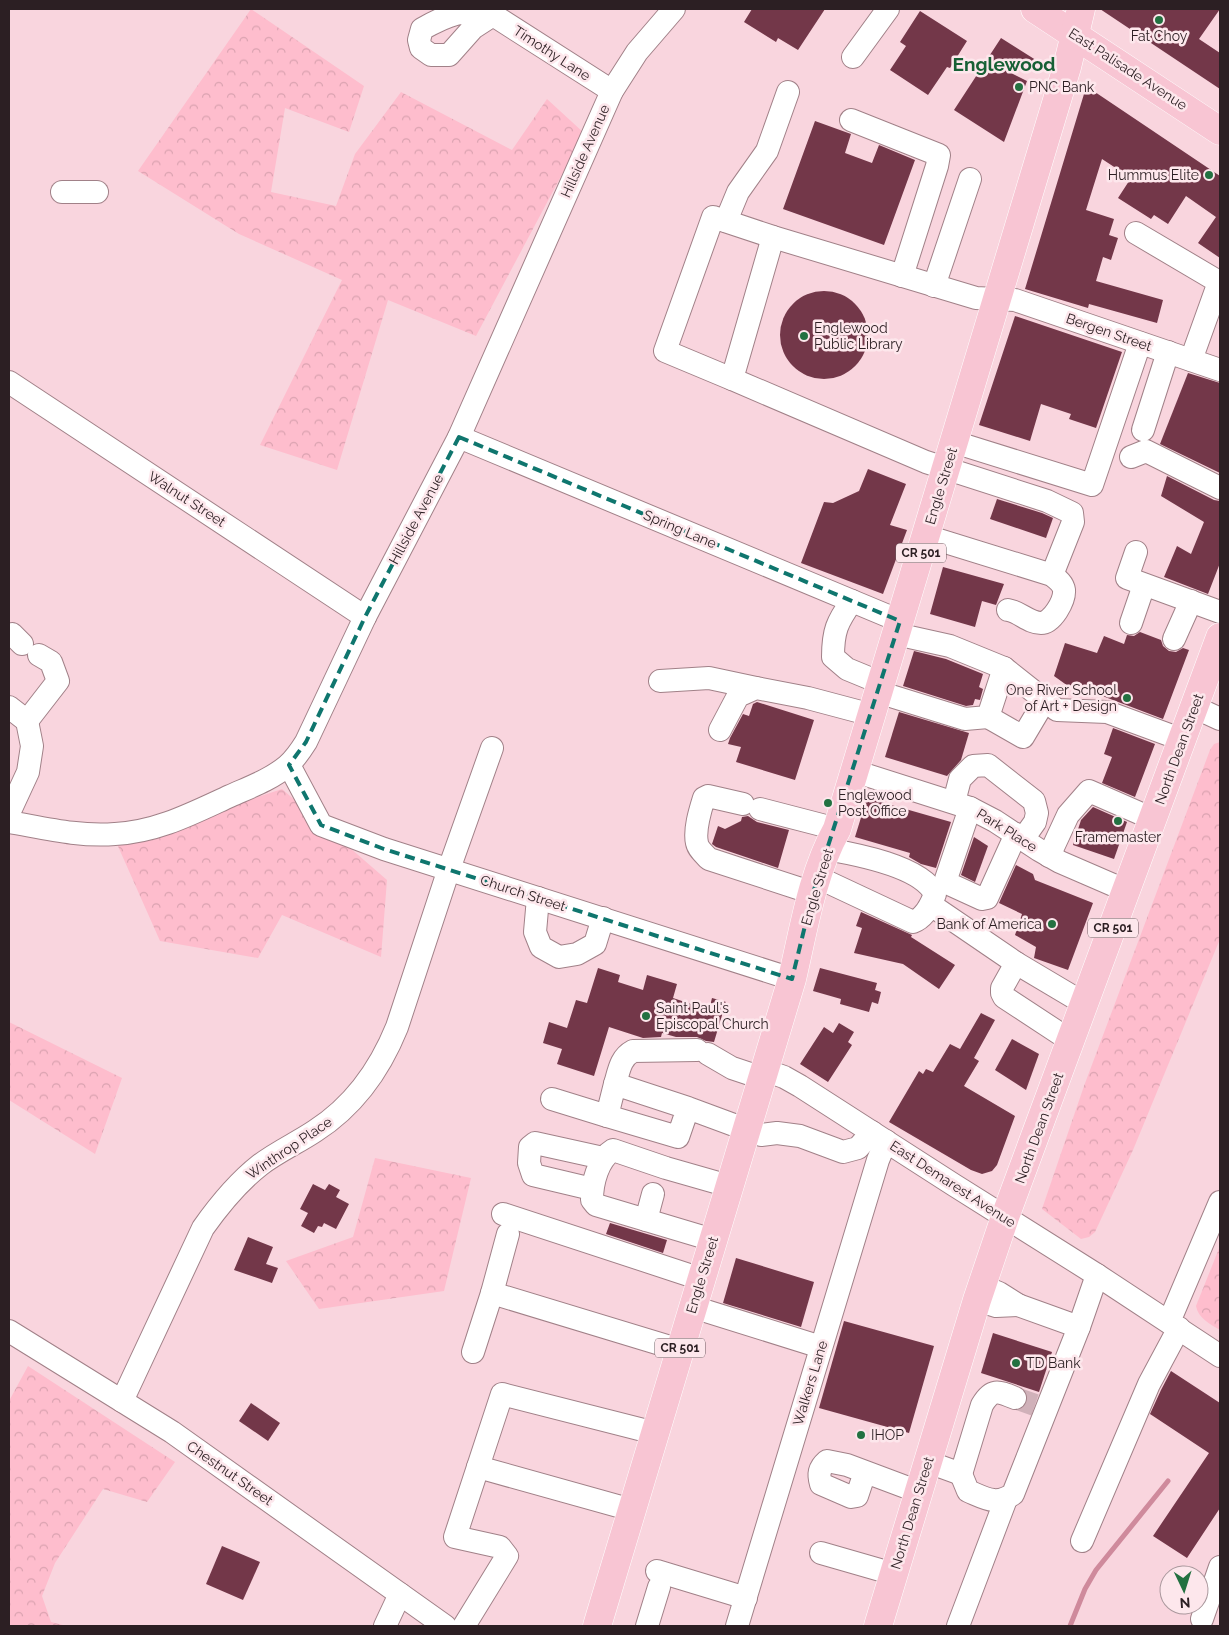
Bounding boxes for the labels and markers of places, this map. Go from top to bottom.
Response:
marker: Fat Choy [1153,14,1165,26]
place label: Fat Choy [1131,28,1188,44]
place label: PNC Bank [1029,79,1095,95]
marker: PNC Bank [1013,81,1025,93]
place label: Hummus Elite [1108,167,1199,183]
marker: Hummus Elite [1203,169,1215,181]
place label: Englewood Public Library [814,320,903,352]
marker: Englewood Public Library [798,330,810,342]
place label: One River School of Art + Design [1006,682,1117,714]
marker: One River School of Art + Design [1121,692,1133,704]
place label: Englewood Post Office [838,787,912,819]
marker: Englewood Post Office [822,797,834,809]
marker: Framemaster [1112,815,1124,827]
place label: Framemaster [1075,829,1161,845]
place label: Bank of America [936,916,1042,932]
marker: Bank of America [1046,918,1058,930]
place label: Saint Paul's Episcopal Church [656,1000,769,1032]
marker: Saint Paul's Episcopal Church [640,1010,652,1022]
place label: TD Bank [1026,1355,1081,1371]
marker: TD Bank [1010,1357,1022,1369]
place label: IHOP [871,1427,904,1443]
marker: IHOP [855,1429,867,1441]

